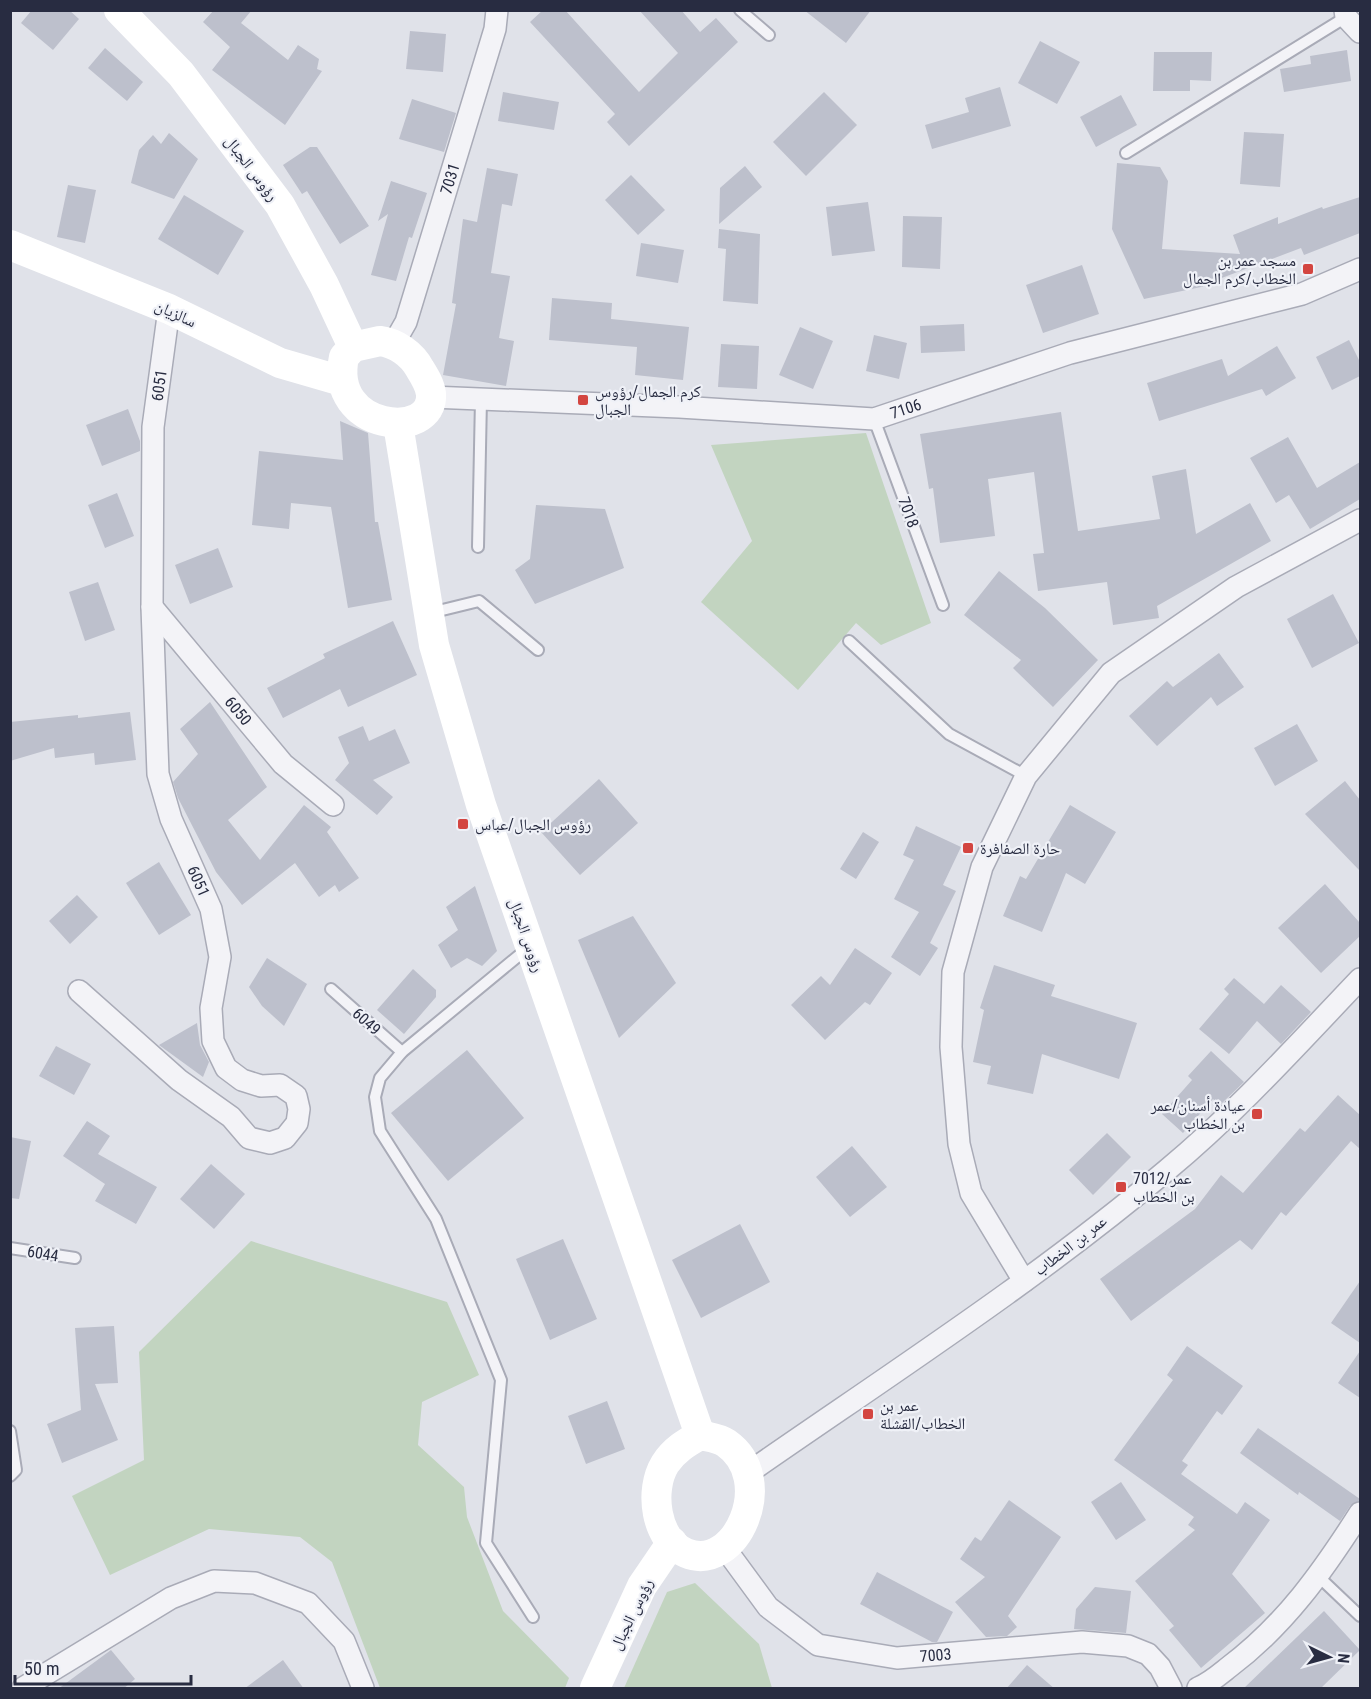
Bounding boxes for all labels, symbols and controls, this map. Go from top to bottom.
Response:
street label: رؤوس الجبال [220,132,282,205]
street label: 7031 [436,161,464,197]
place label: مسجد عمر بن الخطاب/كرم الجمال [1183,251,1296,289]
marker: مسجد عمر بن الخطاب/كرم الجمال [1301,262,1315,276]
street label: سالزيان [152,296,199,332]
street label: 6051 [148,368,171,402]
place label: كرم الجمال/رؤوس الجبال [595,382,701,420]
marker: كرم الجمال/رؤوس الجبال [576,393,590,407]
street label: 7106 [888,395,924,423]
street label: 7018 [894,494,923,530]
street label: 6050 [221,693,256,729]
place label: رؤوس الجبال/عباس [475,815,591,835]
marker: رؤوس الجبال/عباس [456,817,470,831]
place label: حارة الصفافرة [980,839,1060,858]
marker: حارة الصفافرة [961,841,975,855]
street label: 6051 [183,863,214,899]
street label: رؤوس الجبال [504,896,548,975]
street label: 6049 [349,1004,385,1039]
place label: عيادة أسنان/عمر بن الخطاب [1150,1096,1245,1134]
marker: عيادة أسنان/عمر بن الخطاب [1250,1107,1264,1121]
place label: 7012/عمر بن الخطاب [1133,1169,1195,1207]
marker: 7012/عمر بن الخطاب [1114,1180,1128,1194]
street label: عمر بن الخطاب [1030,1211,1111,1280]
street label: 6044 [26,1242,60,1265]
place label: عمر بن الخطاب/القشلة [880,1396,965,1433]
marker: عمر بن الخطاب/القشلة [861,1407,875,1421]
street label: رؤوس الجبال [606,1575,658,1653]
north arrow [1299,1627,1359,1687]
street label: 7003 [919,1644,952,1666]
scale bar [15,1648,190,1686]
text: N [1334,1653,1353,1664]
text: 50 m [24,1658,59,1679]

